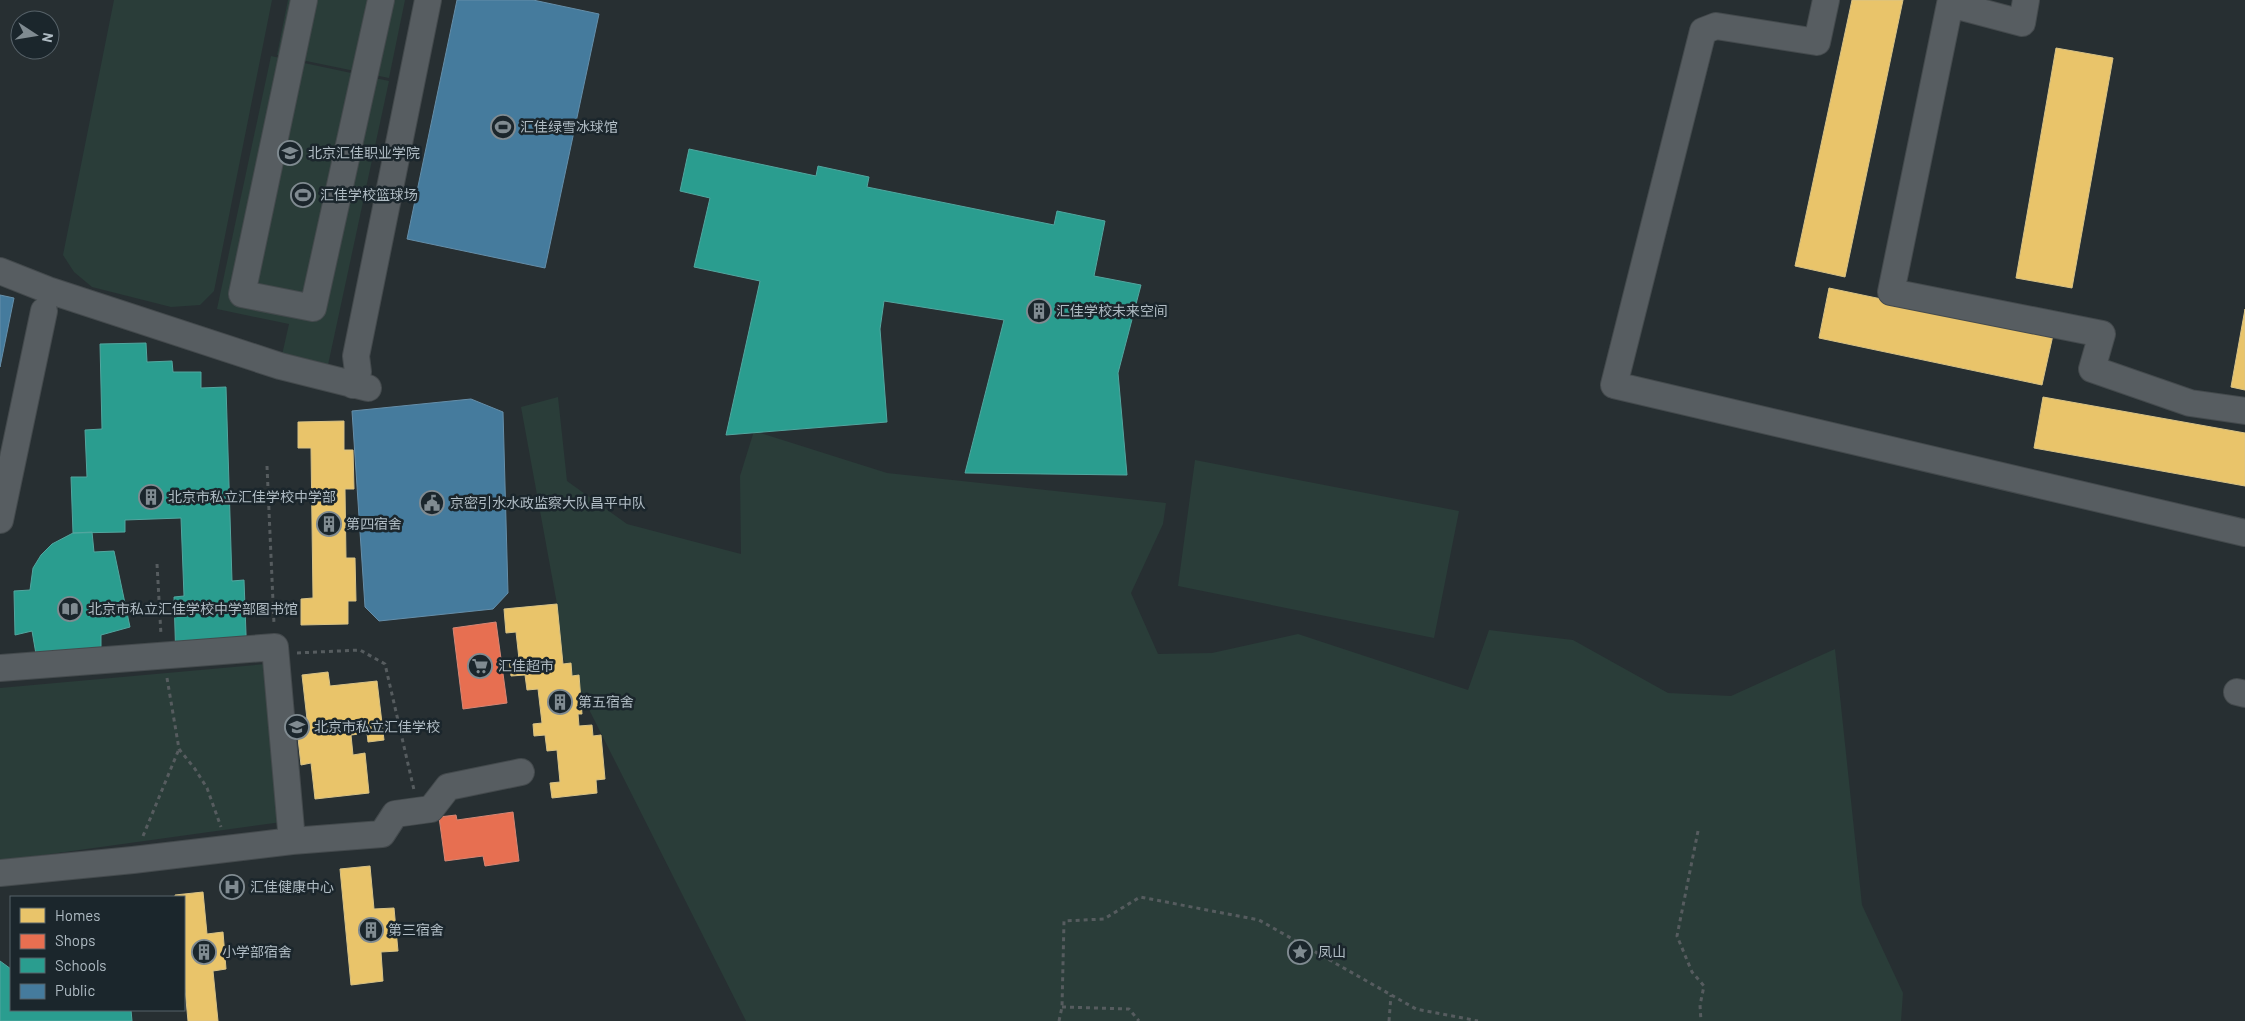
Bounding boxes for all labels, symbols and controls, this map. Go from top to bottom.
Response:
north arrow [10,10,60,60]
text: N [39,31,57,44]
sports icon: 汇佳绿雪冰球馆 [490,114,516,140]
place label: 汇佳绿雪冰球馆 [520,118,618,135]
school or university icon: 北京汇佳职业学院 [277,140,303,166]
place label: 北京汇佳职业学院 [308,144,420,161]
sports icon: 汇佳学校篮球场 [290,182,316,208]
place label: 汇佳学校篮球场 [320,186,418,203]
building icon: 汇佳学校未来空间 [1026,298,1052,324]
place label: 汇佳学校未来空间 [1056,302,1168,319]
building icon: 北京市私立汇佳学校中学部 [138,484,164,510]
place label: 北京市私立汇佳学校中学部 [168,488,336,505]
public building icon: 京密引水水政监察大队昌平中队 [419,490,445,516]
place label: 京密引水水政监察大队昌平中队 [450,494,646,511]
building icon: 第四宿舍 [316,511,342,537]
place label: 第四宿舍 [346,515,402,532]
library icon: 北京市私立汇佳学校中学部图书馆 [57,596,83,622]
place label: 北京市私立汇佳学校中学部图书馆 [88,600,298,617]
supermarket icon: 汇佳超市 [467,653,493,679]
place label: 汇佳超市 [498,657,554,674]
building icon: 第五宿舍 [547,689,573,715]
place label: 第五宿舍 [578,693,634,710]
school or university icon: 北京市私立汇佳学校 [284,714,310,740]
place label: 北京市私立汇佳学校 [314,718,440,735]
hospital icon: 汇佳健康中心 [219,874,245,900]
place label: 汇佳健康中心 [250,878,334,895]
legend [10,896,185,1011]
text: Homes [55,906,100,924]
building icon: 第三宿舍 [358,917,384,943]
place label: 第三宿舍 [388,921,444,938]
text: Shops [55,931,95,949]
building icon: 小学部宿舍 [191,939,217,965]
place icon: 凤山 [1287,939,1313,965]
place label: 小学部宿舍 [222,943,292,960]
place label: 凤山 [1318,943,1346,960]
text: Schools [55,956,107,974]
text: Public [55,981,95,999]

